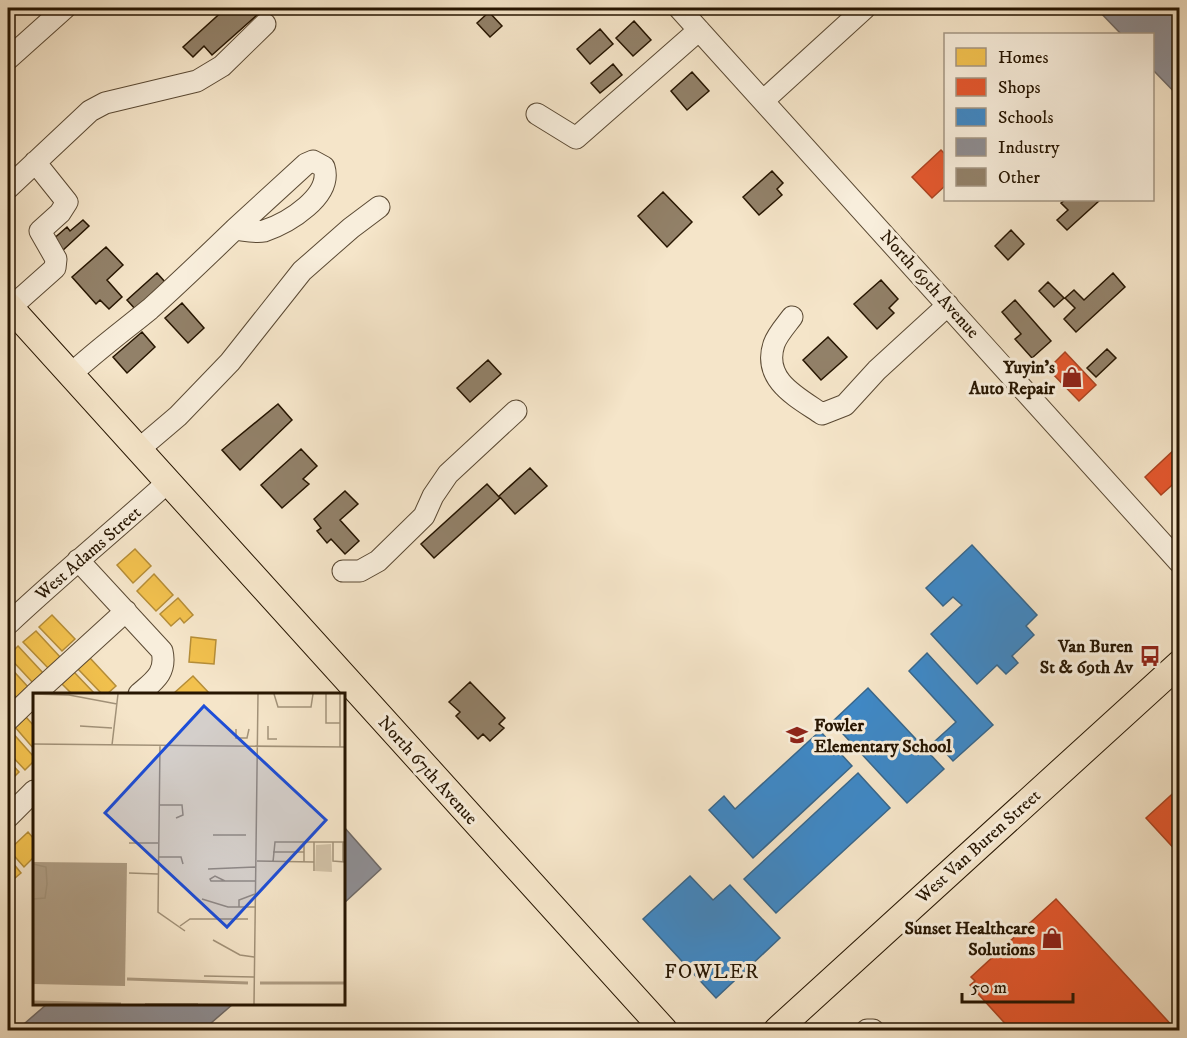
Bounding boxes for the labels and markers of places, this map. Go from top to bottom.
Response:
place label: Yuyin's Auto Repair [968,357,1055,400]
shop icon: Yuyin's Auto Repair [1060,365,1084,389]
place label: Van Buren St & 69th Av [1040,636,1134,679]
bus stop icon: Van Buren St & 69th Av [1138,644,1162,668]
place label: Fowler Elementary School [814,715,952,758]
school or university icon: Fowler Elementary School [785,723,809,747]
place label: Sunset Healthcare Solutions [904,918,1036,961]
shop icon: Sunset Healthcare Solutions [1040,926,1064,950]

